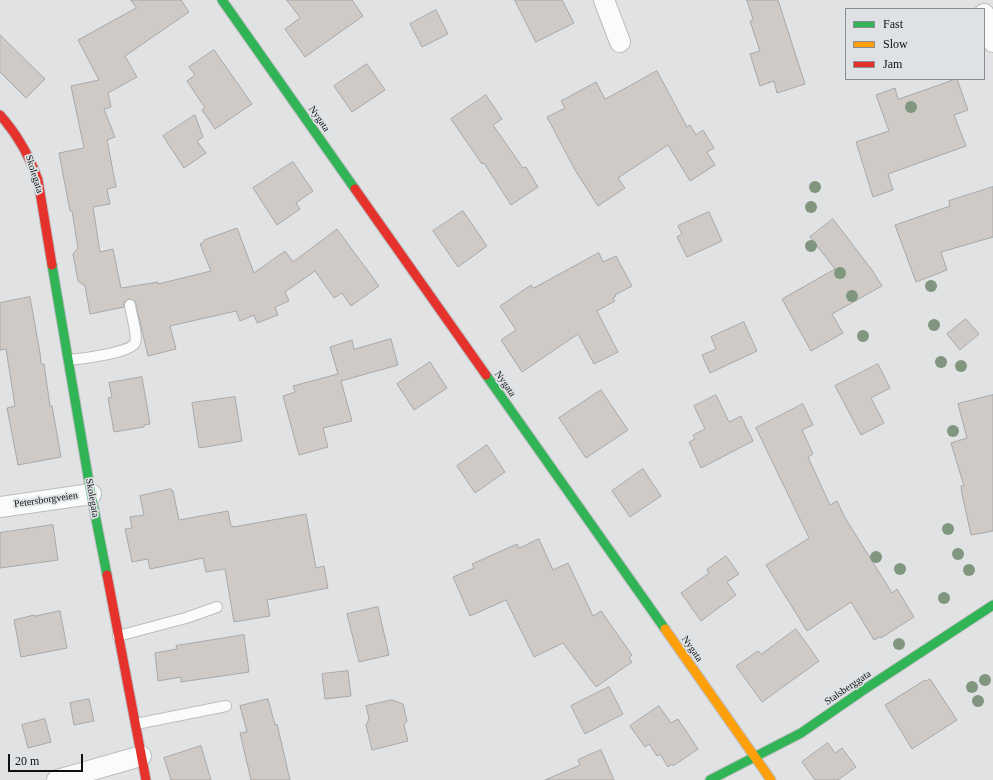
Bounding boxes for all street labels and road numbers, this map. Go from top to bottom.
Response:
street label: Nygata [306,104,332,134]
street label: Skolegata [22,153,46,195]
street label: Nygata [492,369,518,399]
street label: Skolegata [83,478,101,518]
street label: Petersborgveien [13,490,79,510]
street label: Nygata [679,634,705,664]
street label: Stalsberggata [822,668,874,708]

